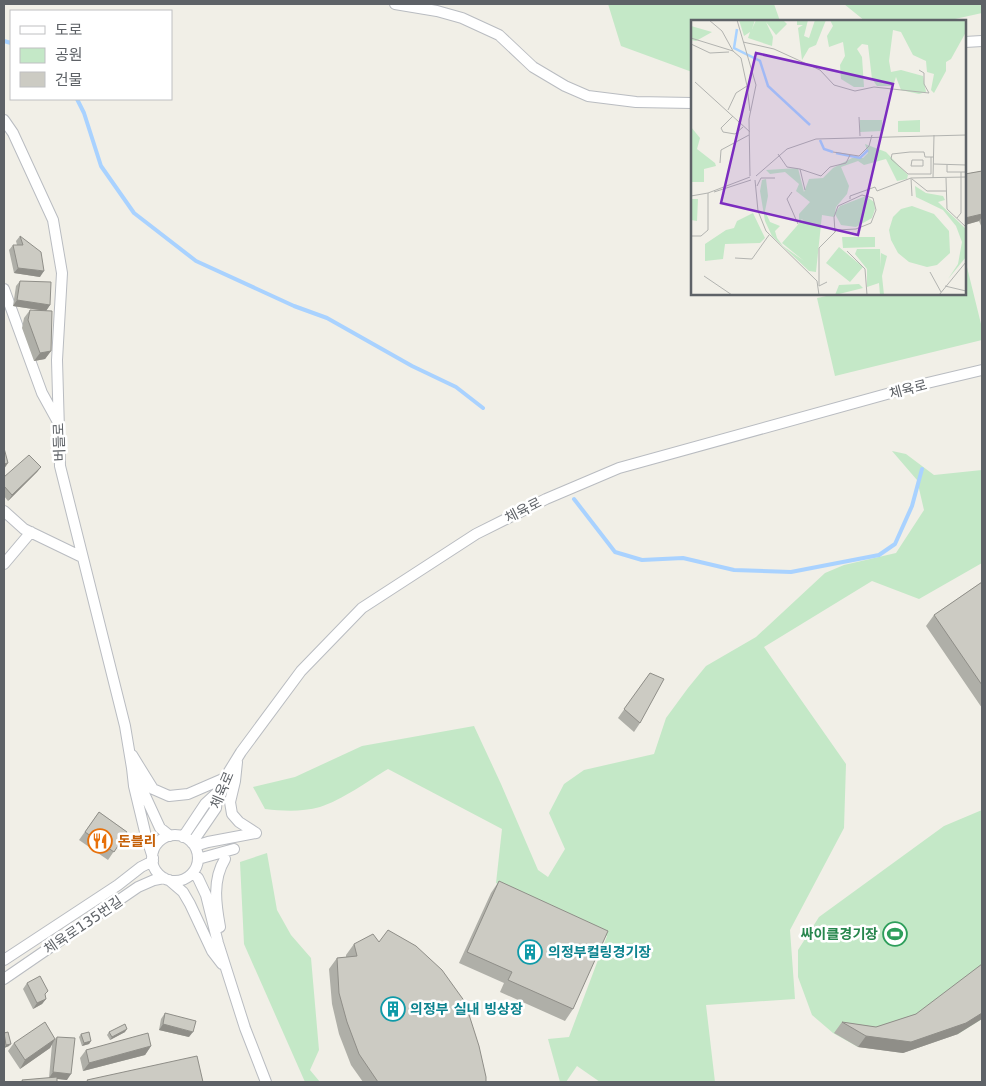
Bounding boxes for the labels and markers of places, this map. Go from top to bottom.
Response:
restaurant icon: 돈블리 [87,828,113,854]
place label: 돈블리 [118,833,157,849]
sports icon: 싸이클경기장 [882,921,908,947]
place label: 싸이클경기장 [801,926,878,942]
building icon: 의정부컬링경기장 [517,939,543,965]
place label: 의정부컬링경기장 [548,944,651,960]
building icon: 의정부 실내 빙상장 [380,996,406,1022]
place label: 의정부 실내 빙상장 [410,1001,523,1017]

